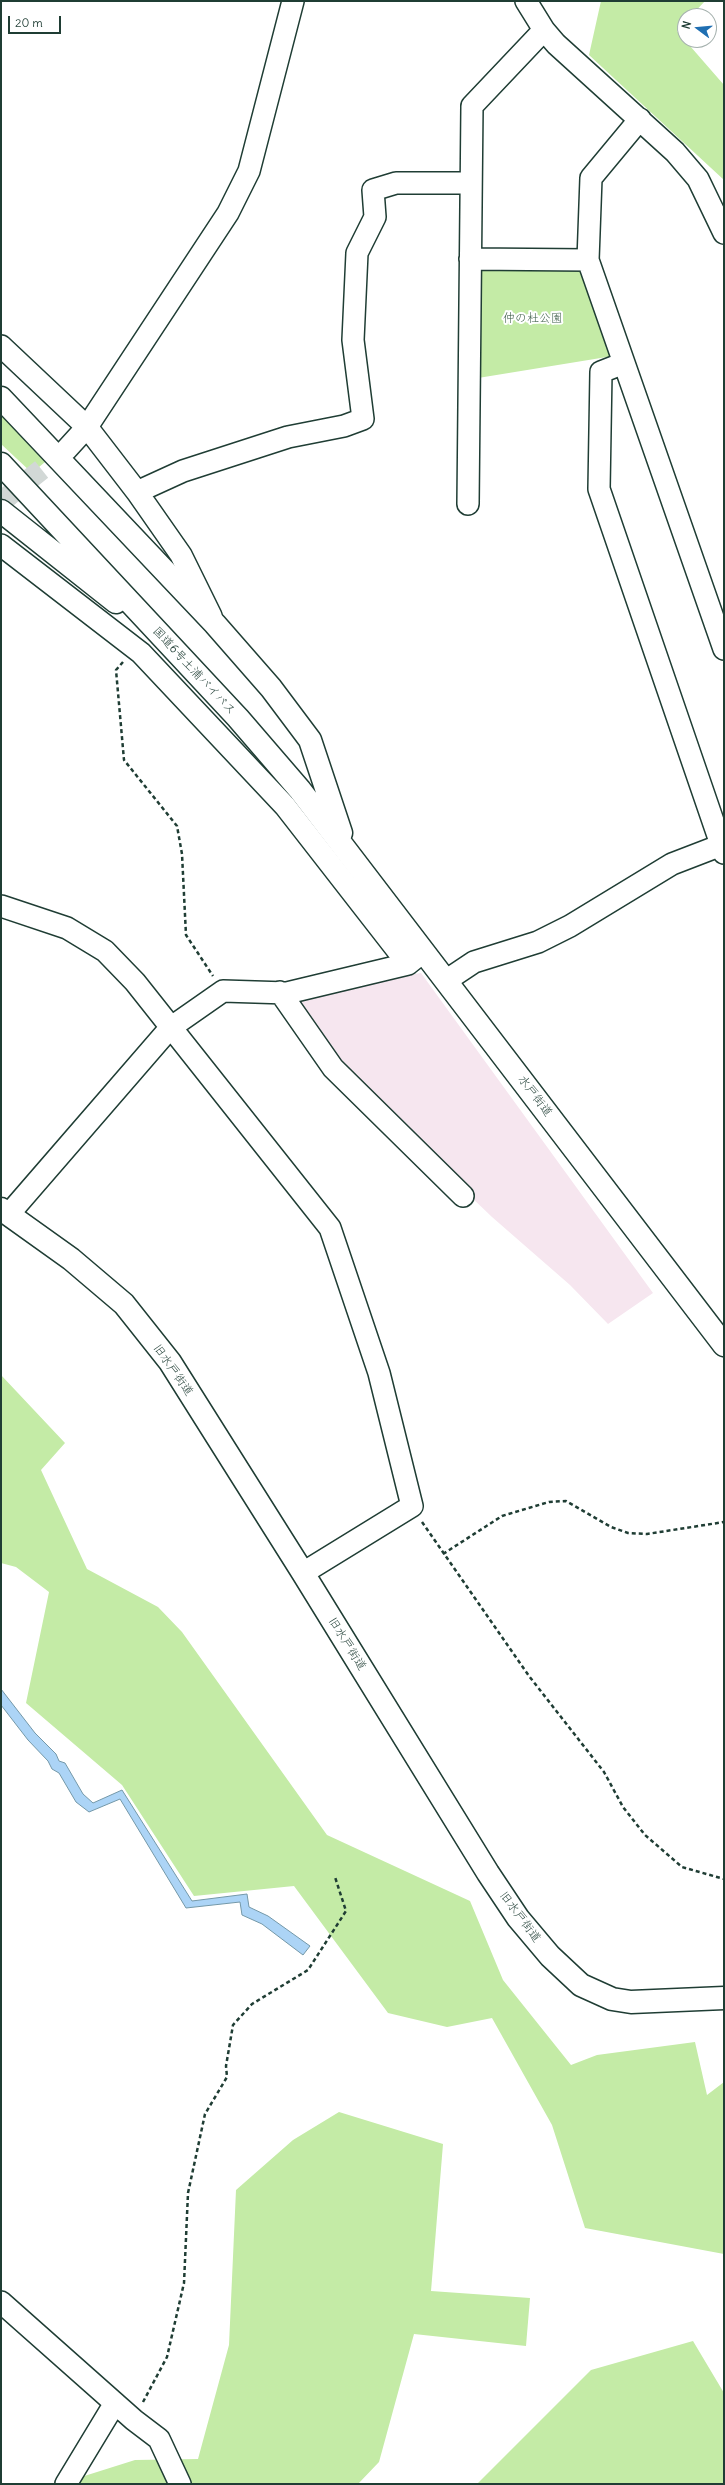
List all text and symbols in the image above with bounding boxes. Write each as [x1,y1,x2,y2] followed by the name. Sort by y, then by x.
[10,8,63,34] scale bar
[677,8,717,48] north arrow
[15,15,43,30] text: 20 m
[679,19,694,31] text: N
[503,312,563,326] park label: 仲の杜公園
[150,624,238,718] street label: 国道6号土浦バイパス
[515,1072,555,1120] street label: 水戸街道
[150,1341,196,1399] street label: 旧水戸街道
[325,1615,369,1673] street label: 旧水戸街道
[496,1889,544,1945] street label: 旧水戸街道

